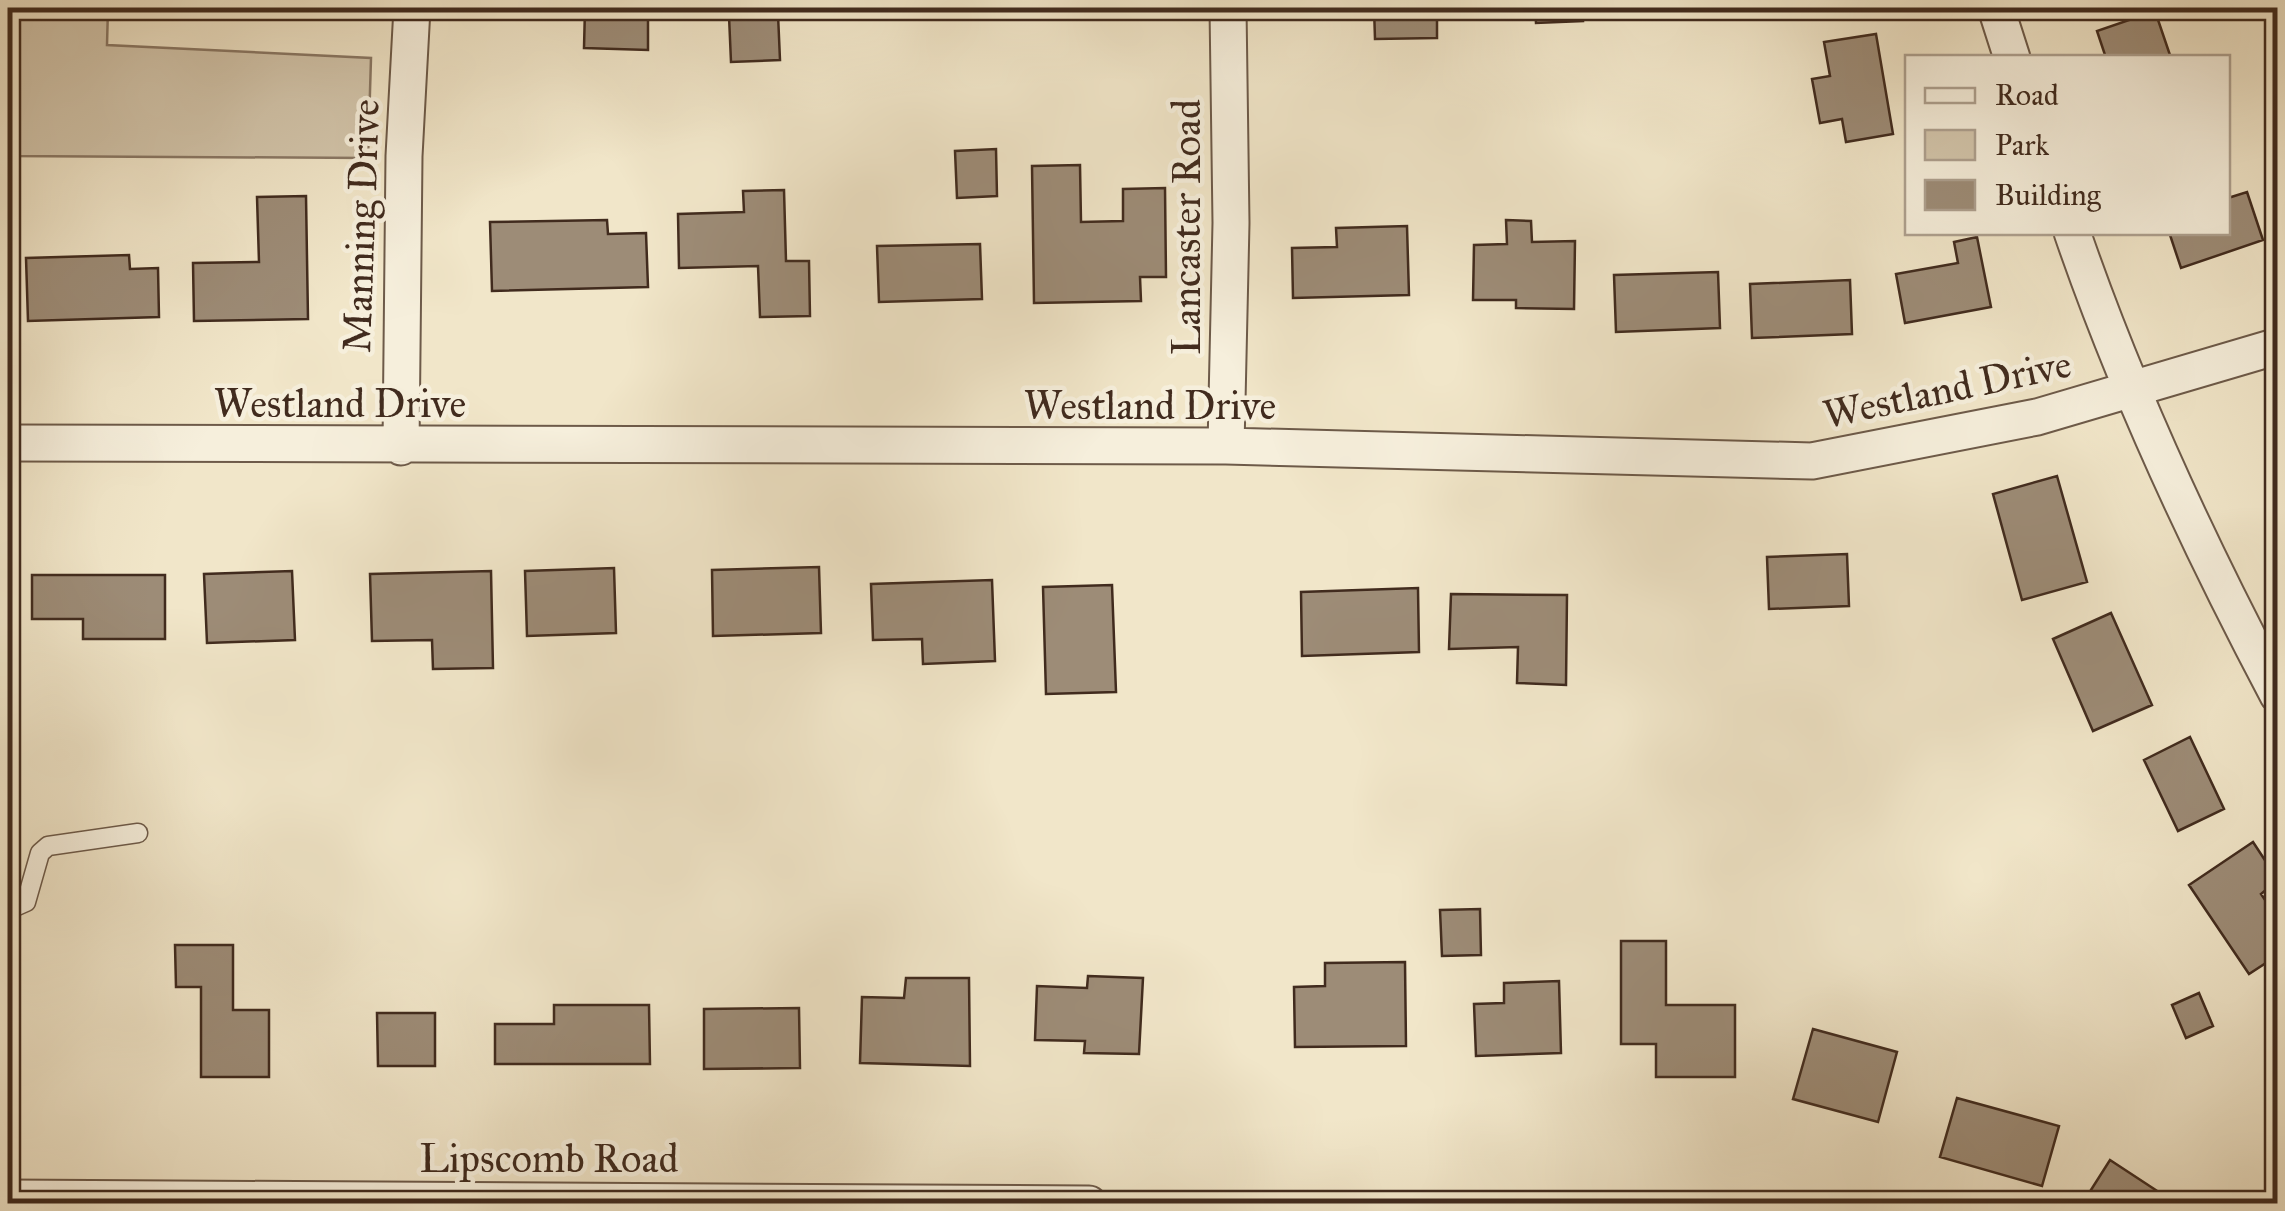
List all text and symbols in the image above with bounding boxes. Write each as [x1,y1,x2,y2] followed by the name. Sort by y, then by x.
[1905,55,2230,235] legend
[1995,77,2059,113] text: Road
[332,98,390,354] street label: Manning Drive
[1162,99,1211,355] street label: Lancaster Road
[1995,127,2049,163] text: Park
[1995,177,2102,213] text: Building
[1819,339,2075,439] street label: Westland Drive
[214,379,466,428] street label: Westland Drive
[1024,381,1276,430] street label: Westland Drive
[419,1134,679,1183] street label: Lipscomb Road

